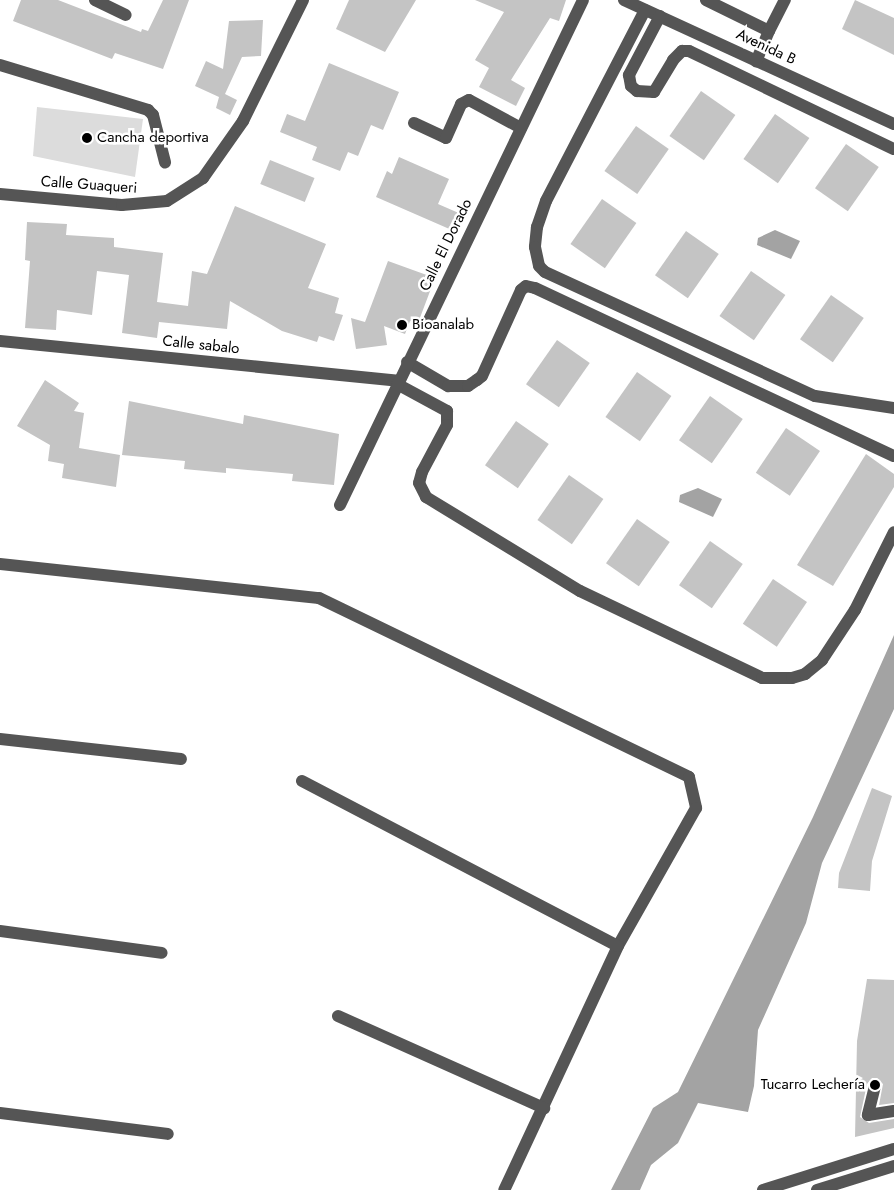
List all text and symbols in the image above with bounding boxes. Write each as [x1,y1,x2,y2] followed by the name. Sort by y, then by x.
[733,25,799,69] street label: Avenida B
[97,129,209,147] place label: Cancha deportiva
[81,132,93,144] marker: Cancha deportiva
[40,173,138,197] street label: Calle Guaqueri
[416,196,476,294] street label: Calle El Dorado
[412,316,474,334] place label: Bioanalab
[396,319,408,331] marker: Bioanalab
[162,332,240,358] street label: Calle sabalo
[761,1076,865,1094] place label: Tucarro Lechería
[869,1079,881,1091] marker: Tucarro Lechería

